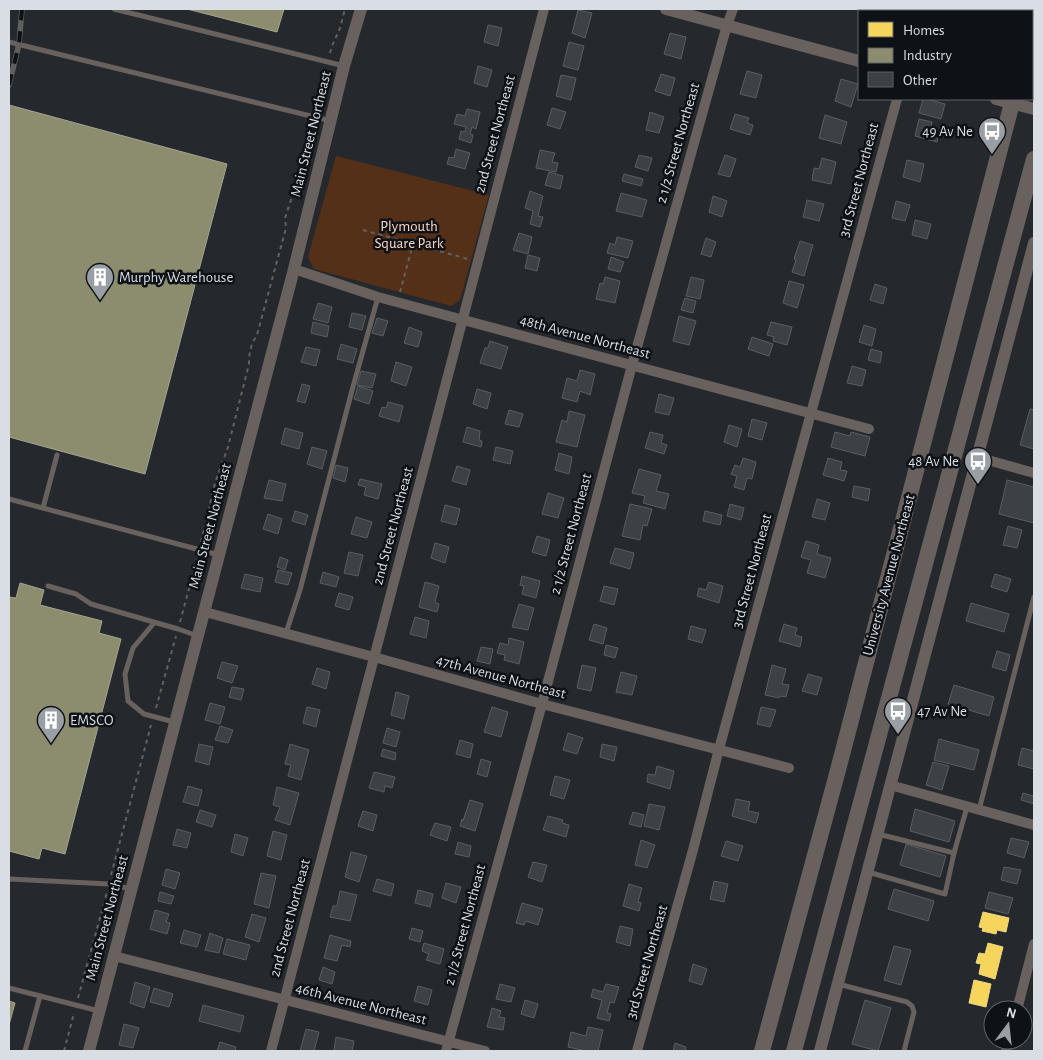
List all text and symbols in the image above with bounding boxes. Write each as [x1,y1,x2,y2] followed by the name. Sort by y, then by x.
[858,10,1033,100] legend
[903,23,945,38] text: Homes
[903,48,952,63] text: Industry
[288,69,334,198] street label: Main Street Northeast
[472,73,518,195] street label: 2nd Street Northeast
[903,73,937,88] text: Other
[654,81,702,205] street label: 2 1/2 Street Northeast
[977,116,1007,155] bus stop icon: 49 Av Ne
[837,121,882,239] street label: 3rd Street Northeast
[922,124,973,139] place label: 49 Av Ne
[375,219,444,251] park label: Plymouth Square Park
[85,262,115,301] building icon: Murphy Warehouse
[119,270,233,285] place label: Murphy Warehouse
[518,312,652,362] street label: 48th Avenue Northeast
[963,446,993,485] bus stop icon: 48 Av Ne
[908,454,959,469] place label: 48 Av Ne
[186,462,234,590] street label: Main Street Northeast
[370,465,416,587] street label: 2nd Street Northeast
[548,472,594,596] street label: 2 1/2 Street Northeast
[860,493,918,657] street label: University Avenue Northeast
[730,512,775,630] street label: 3rd Street Northeast
[435,652,568,702] street label: 47th Avenue Northeast
[883,696,913,735] bus stop icon: 47 Av Ne
[917,704,967,719] place label: 47 Av Ne
[36,705,66,744] building icon: EMSCO
[70,713,113,728] place label: EMSCO
[83,854,131,982] street label: Main Street Northeast
[267,857,313,979] street label: 2nd Street Northeast
[442,863,488,987] street label: 2 1/2 Street Northeast
[624,903,671,1021] street label: 3rd Street Northeast
[294,980,428,1028] street label: 46th Avenue Northeast
[983,1000,1033,1050] north arrow
[1005,1005,1018,1021] text: N

